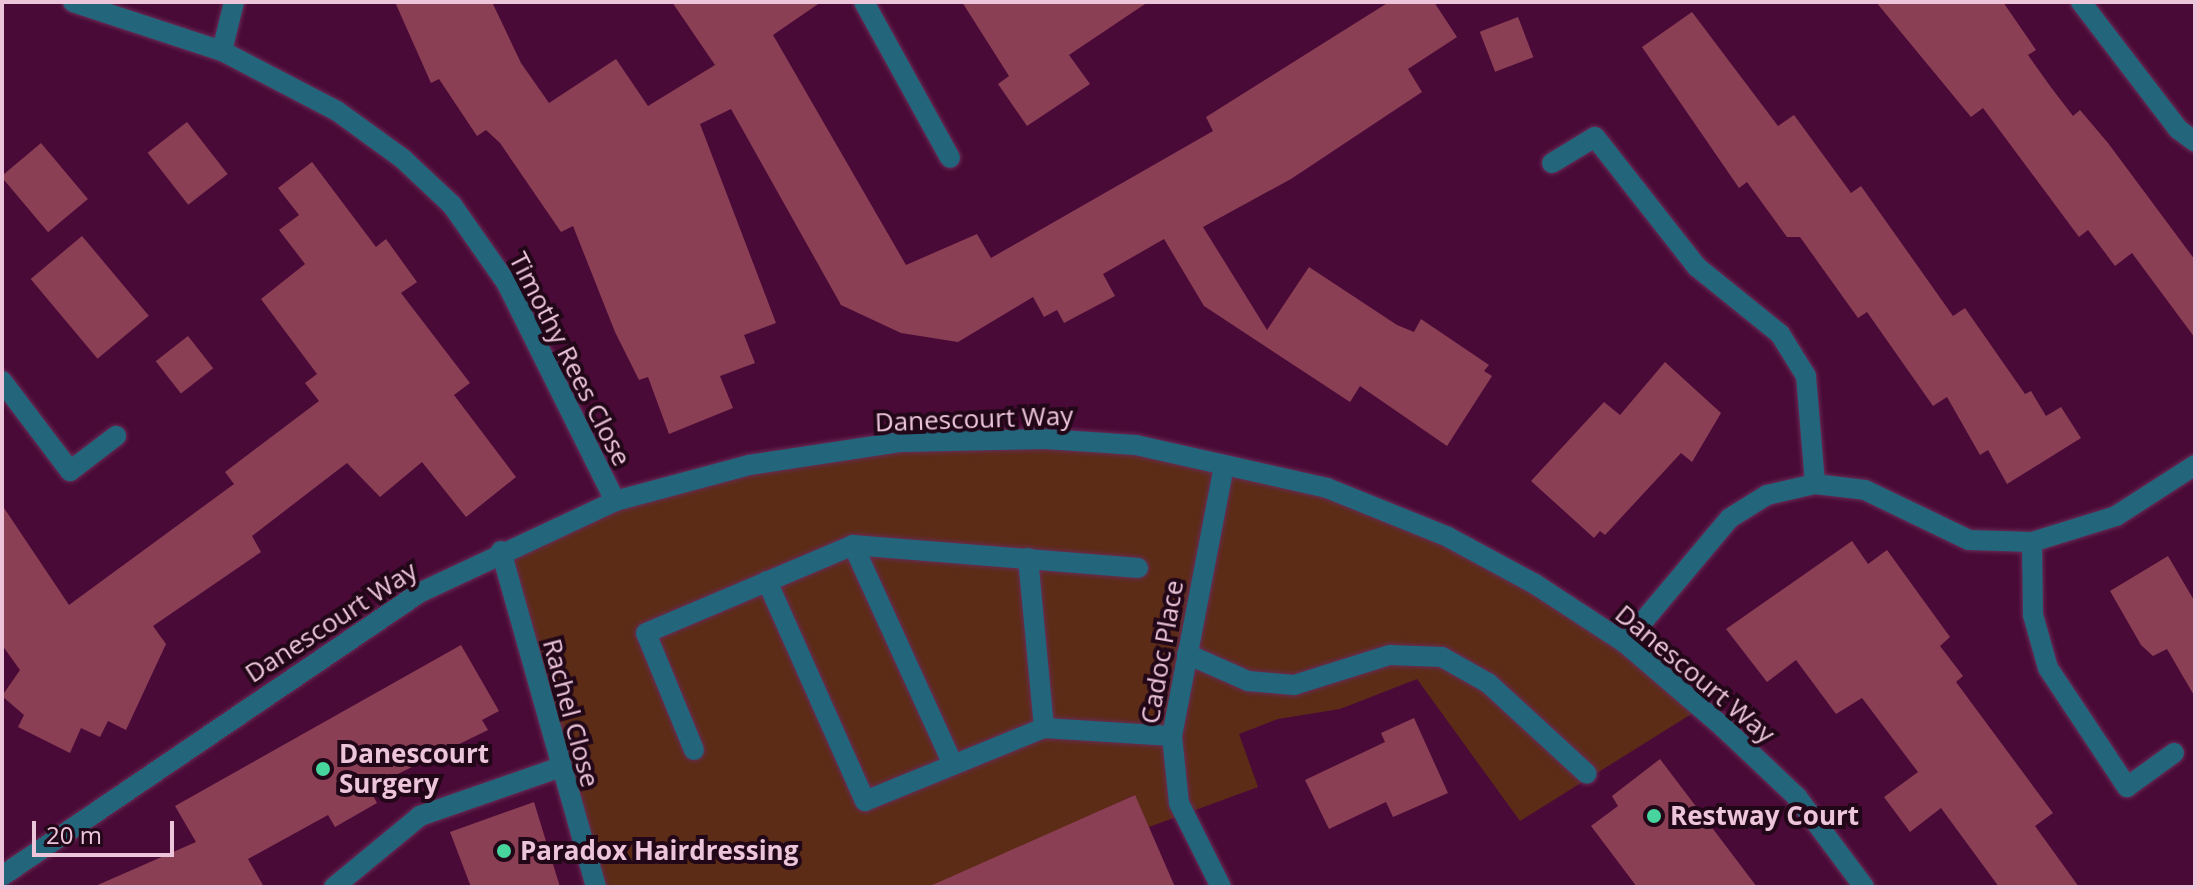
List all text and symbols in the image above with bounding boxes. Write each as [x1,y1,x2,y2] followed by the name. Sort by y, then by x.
[503,247,637,471] street label: Timothy Rees Close
[874,400,1074,438] street label: Danescourt Way
[239,555,423,689] street label: Danescourt Way
[1134,578,1190,726] street label: Cadoc Place
[1609,598,1781,750] street label: Danescourt Way
[536,635,606,791] street label: Rachel Close
[339,738,489,800] place label: Danescourt Surgery
[314,760,332,778] marker: Danescourt Surgery
[1670,800,1859,832] place label: Restway Court
[36,805,178,855] scale bar
[1645,807,1663,825] marker: Restway Court
[46,818,102,851] text: 20 m
[520,835,798,867] place label: Paradox Hairdressing
[495,842,513,860] marker: Paradox Hairdressing

